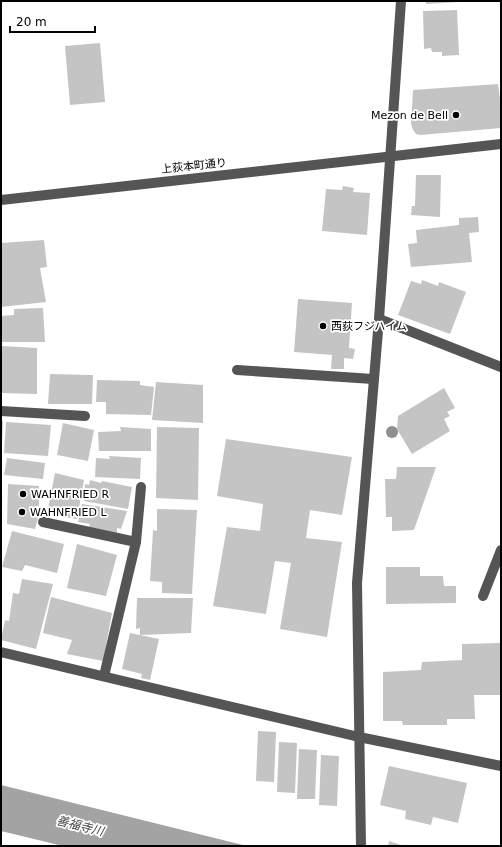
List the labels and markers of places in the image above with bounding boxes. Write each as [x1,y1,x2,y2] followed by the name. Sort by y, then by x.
[371,109,448,122] place label: Mezon de Bell
[451,110,461,120] marker: Mezon de Bell
[331,320,407,333] place label: 西荻フジハイム
[318,321,328,331] marker: 西荻フジハイム
[31,488,109,501] place label: WAHNFRIED R
[18,489,28,499] marker: WAHNFRIED R
[30,506,107,519] place label: WAHNFRIED L
[17,507,27,517] marker: WAHNFRIED L

